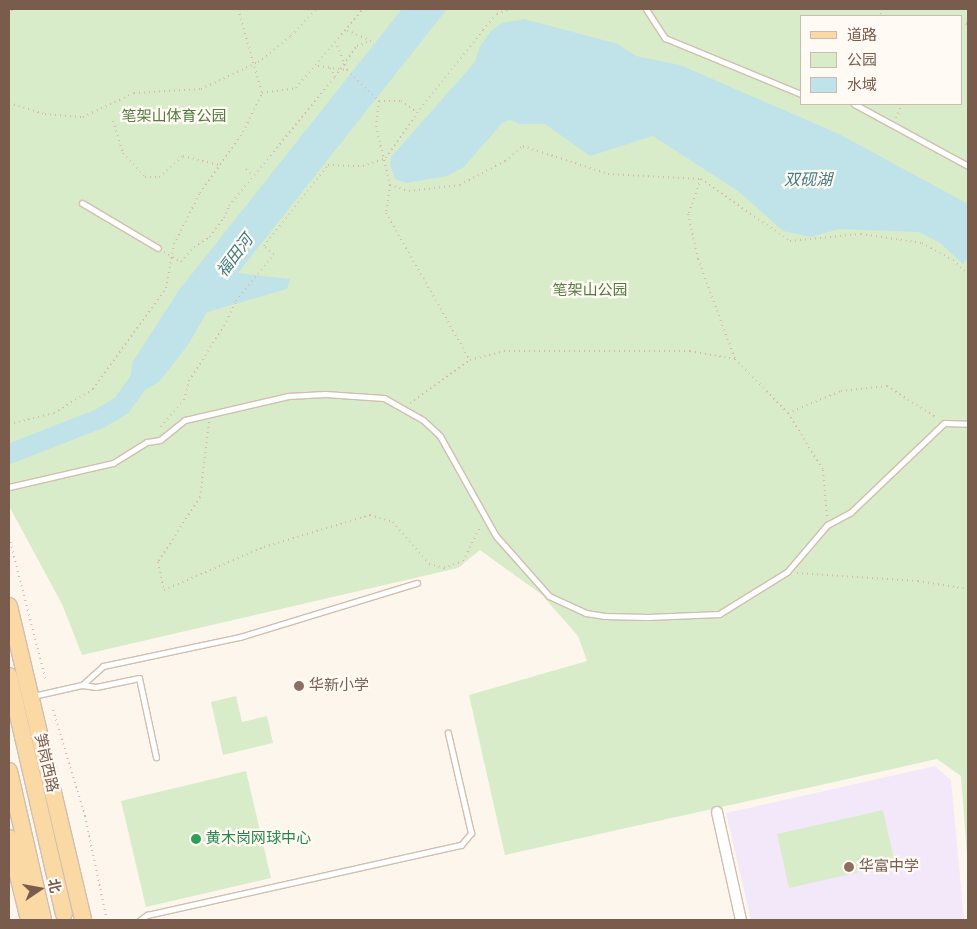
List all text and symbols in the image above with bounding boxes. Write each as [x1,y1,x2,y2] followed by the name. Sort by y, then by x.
[800,15,962,105] legend
[847,24,877,46] text: 道路
[847,49,877,71] text: 公园
[847,74,877,96] text: 水域
[122,108,226,126] park label: 笔架山体育公园
[784,170,832,190] water label: 双砚湖
[213,231,257,281] water label: 福田河
[553,282,627,300] park label: 笔架山公园
[309,677,369,695] place label: 华新小学
[293,680,305,692] marker: 华新小学
[30,732,62,794] street label: 笋岗西路
[206,830,311,848] place label: 黄木岗网球中心
[190,833,202,845] marker: 黄木岗网球中心
[859,858,919,876] place label: 华富中学
[843,861,855,873] marker: 华富中学
[15,864,65,914] north arrow
[43,877,66,895] text: 北

